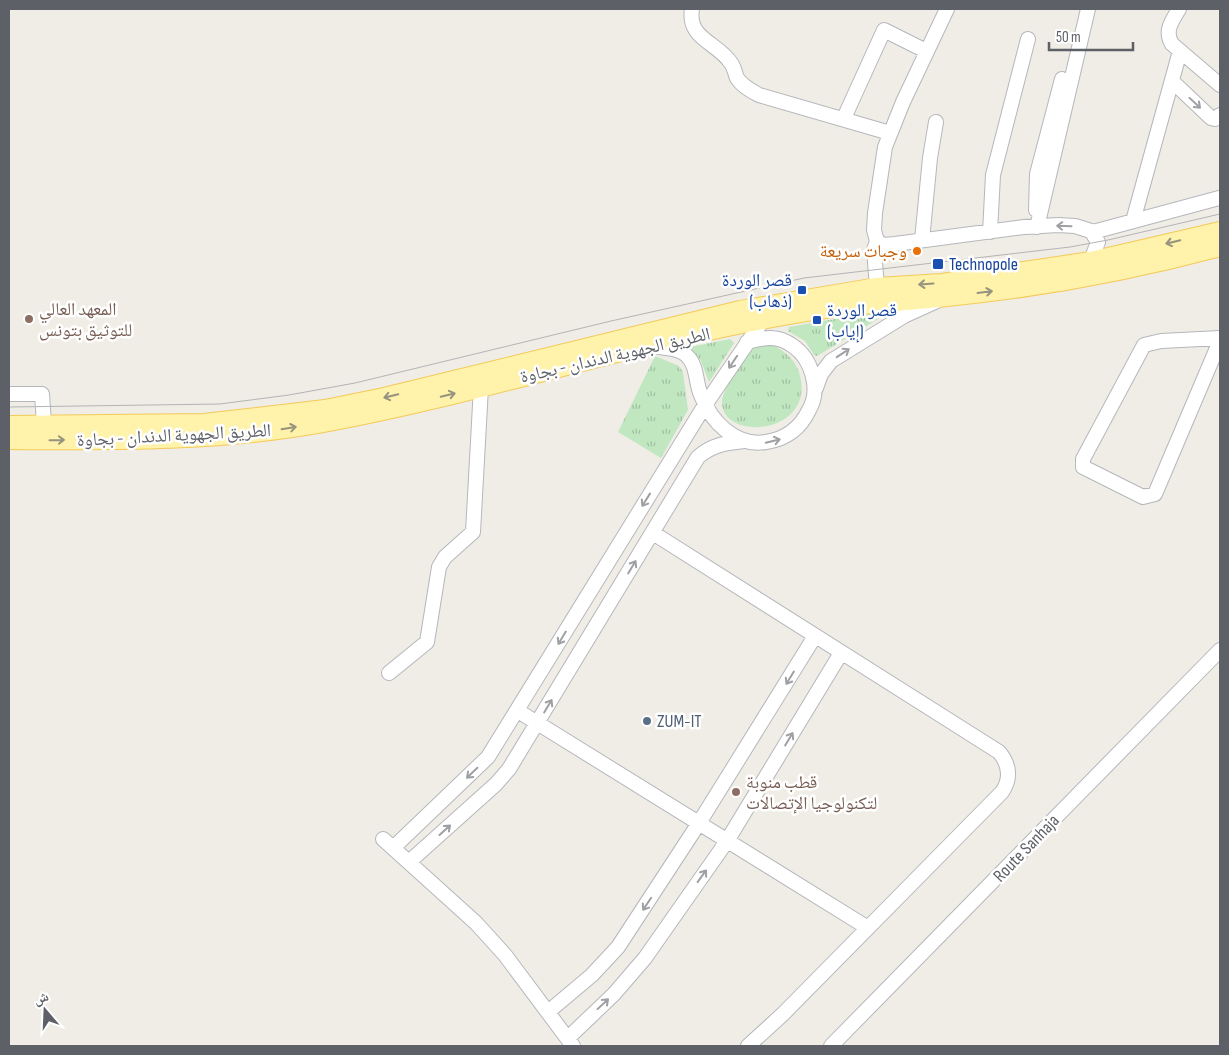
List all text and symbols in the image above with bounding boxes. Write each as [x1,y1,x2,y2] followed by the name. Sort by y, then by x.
[1049,20,1133,52] scale bar
[1056,28,1081,47] text: 50 m
[1189,97,1202,109] one-way arrow
[1056,221,1072,231] one-way arrow
[1165,238,1181,247] one-way arrow
[820,241,907,262] place label: وجبات سريعة
[911,245,923,257] marker: وجبات سريعة
[949,254,1018,275] place label: Technopole
[931,257,945,271] marker: Technopole
[722,270,792,312] place label: قصر الوردة (ذهاب)
[919,279,935,288] one-way arrow
[796,284,808,296] marker: قصر الوردة (ذهاب)
[977,287,993,297] one-way arrow
[39,299,132,341] place label: المعهد العالي للتوثيق بتونس
[827,300,897,343] place label: قصر الوردة (إياب)
[23,313,35,325] marker: المعهد العالي للتوثيق بتونس
[811,314,823,326] marker: قصر الوردة (إياب)
[518,323,712,388] street label: الطريق الجهوية الدندان - بجاوة
[835,348,849,358] one-way arrow
[728,355,738,369] one-way arrow
[440,390,456,399] one-way arrow
[384,392,400,401] one-way arrow
[76,420,272,451] street label: الطريق الجهوية الدندان - بجاوة
[281,423,297,433] one-way arrow
[49,435,65,445] one-way arrow
[764,435,780,445] one-way arrow
[641,492,651,506] one-way arrow
[627,560,637,574] one-way arrow
[556,631,566,645] one-way arrow
[784,670,794,684] one-way arrow
[543,699,553,713] one-way arrow
[657,711,702,732] place label: ZUM-IT
[641,715,653,727] marker: ZUM-IT
[785,732,795,746] one-way arrow
[466,767,478,779] one-way arrow
[746,772,877,814] place label: قطب منوبة لتكنولوجيا الإتصالات
[730,786,742,798] marker: قطب منوبة لتكنولوجيا الإتصالات
[989,810,1064,886] street label: Route Sanhaja
[438,825,451,836] one-way arrow
[697,869,707,883] one-way arrow
[642,897,652,911] one-way arrow
[20,985,70,1035] north arrow
[31,988,51,1009] text: ش
[597,998,610,1010] one-way arrow

